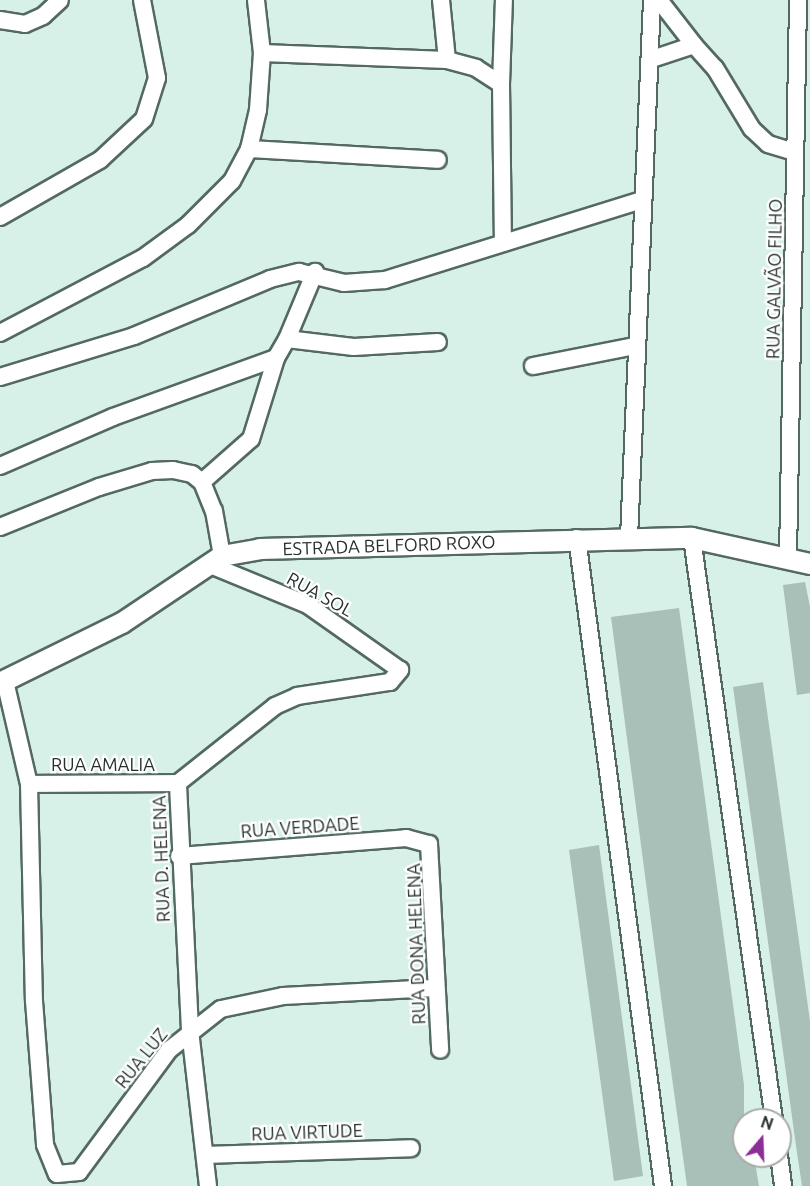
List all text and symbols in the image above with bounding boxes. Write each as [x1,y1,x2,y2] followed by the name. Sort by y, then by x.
[762,199,786,359] street label: RUA GALVÃO FILHO
[282,530,496,560] street label: ESTRADA BELFORD ROXO
[283,567,357,621] street label: RUA SOL
[51,753,155,775] street label: RUA AMALIA
[148,795,174,923] street label: RUA D. HELENA
[240,812,360,842] street label: RUA VERDADE
[402,863,430,1025] street label: RUA DONA HELENA
[110,1024,172,1092] street label: RUA LUZ
[732,1108,792,1168] north arrow
[759,1112,776,1133] text: N
[251,1119,363,1145] street label: RUA VIRTUDE

